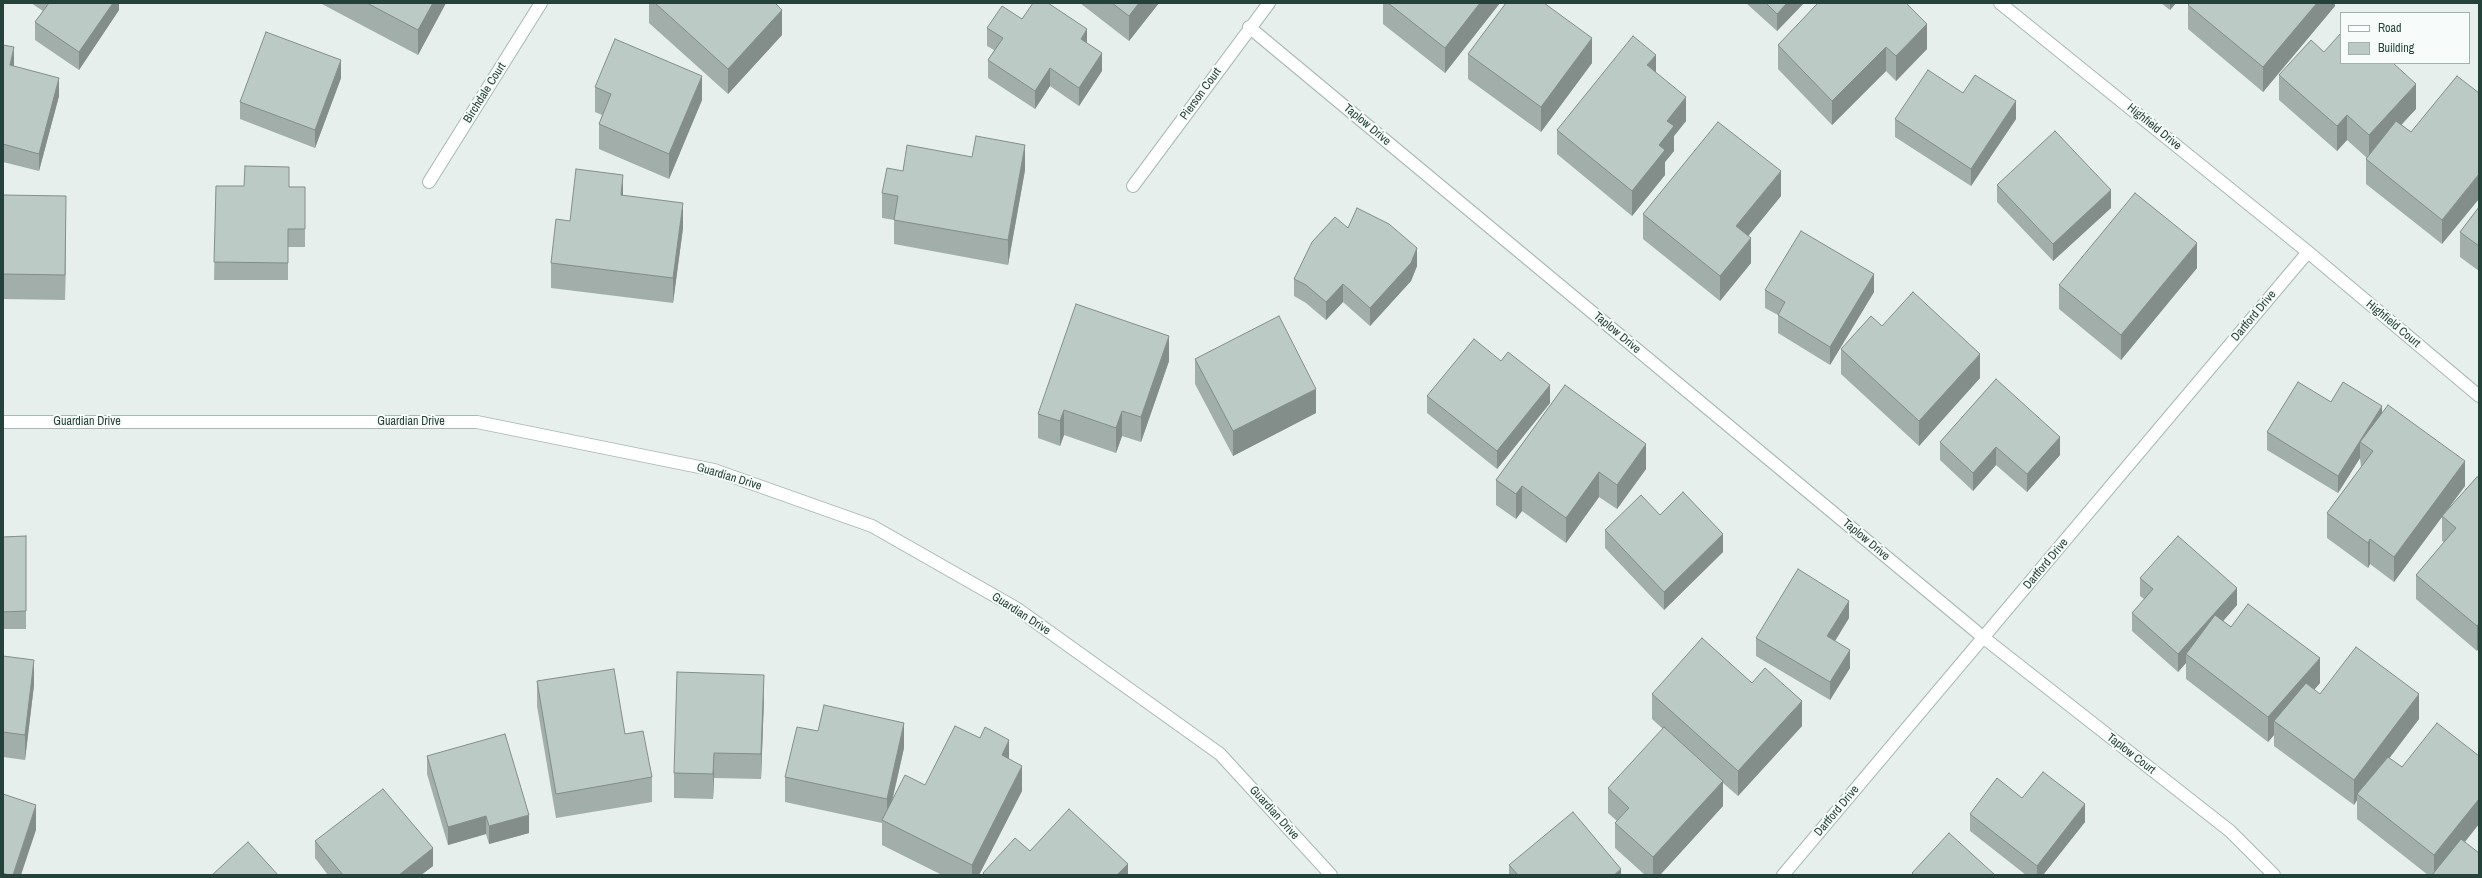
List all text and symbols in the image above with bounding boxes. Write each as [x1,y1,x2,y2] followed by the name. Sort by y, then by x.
[2340,12,2470,64] legend
[2378,20,2402,36] text: Road
[2378,40,2414,56] text: Building
[461,60,509,126] street label: Birchdale Court
[1177,65,1225,123] street label: Pierson Court
[1341,101,1393,149] street label: Taplow Drive
[2124,101,2184,153] street label: Highfield Drive
[2229,288,2279,344] street label: Dartford Drive
[2363,297,2423,351] street label: Highfield Court
[1591,309,1643,357] street label: Taplow Drive
[53,415,121,429] street label: Guardian Drive
[377,415,445,429] street label: Guardian Drive
[695,460,763,494] street label: Guardian Drive
[1840,516,1892,564] street label: Taplow Drive
[2021,536,2071,592] street label: Dartford Drive
[989,590,1053,638] street label: Guardian Drive
[2104,731,2158,777] street label: Taplow Court
[1246,783,1302,843] street label: Guardian Drive
[1812,783,1862,839] street label: Dartford Drive

